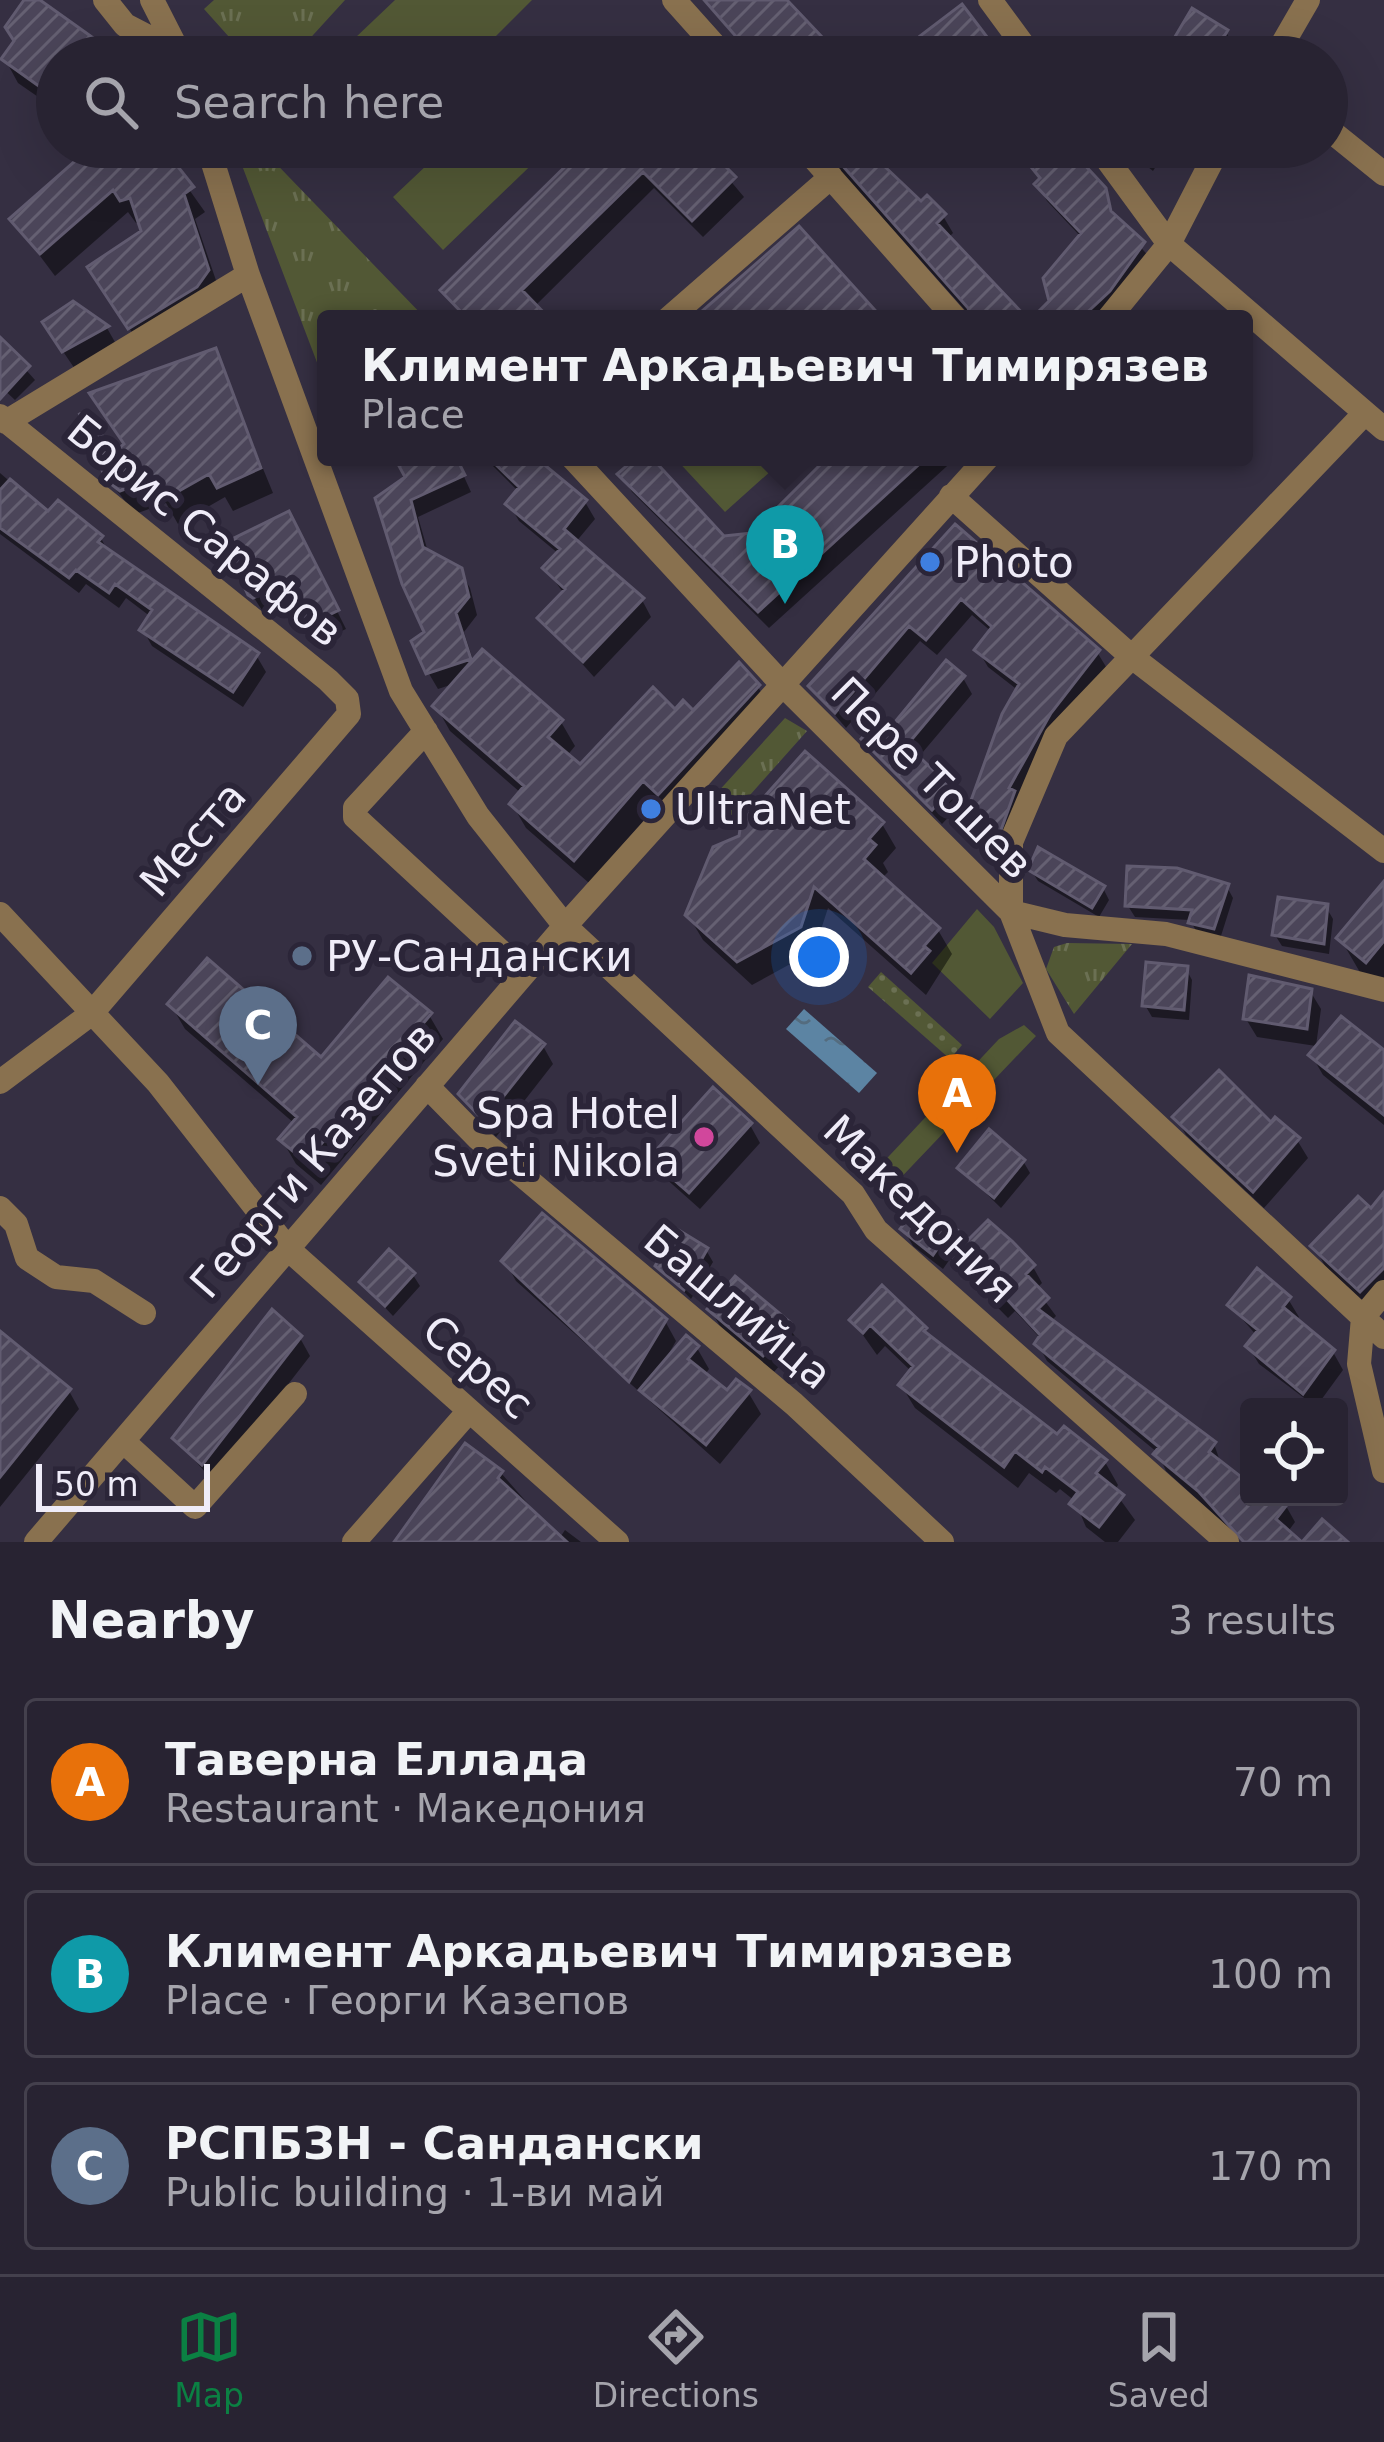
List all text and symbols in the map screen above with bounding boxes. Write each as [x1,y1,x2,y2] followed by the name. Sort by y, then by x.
[36,36,1348,168] search box
[78,69,144,135] icon: search
[174,76,444,129] text: Search here
[317,310,1253,466] popup
[361,339,1209,392] text: Климент Аркадьевич Тимирязев
[361,392,465,437] text: Place
[58,405,352,657] street label: Борис Сарафов
[746,505,824,604] pin: B
[954,538,1074,587] place label: Photo
[917,549,943,575] marker: Photo
[821,667,1043,889] street label: Пере Тошев
[130,772,256,906] street label: Места
[675,785,851,834] place label: UltraNet
[638,796,664,822] marker: UltraNet
[789,927,849,987] your location
[326,932,633,981] place label: РУ-Сандански
[289,943,315,969] marker: РУ-Сандански
[219,986,297,1085] pin: C
[180,1013,446,1307] street label: Георги Казепов
[918,1054,996,1153] pin: A
[432,1089,680,1186] place label: Spa Hotel Sveti Nikola
[814,1105,1026,1313] street label: Македония
[691,1124,717,1150] marker: Spa Hotel Sveti Nikola
[635,1215,841,1399] street label: Башлийца
[413,1305,543,1429] street label: Серес
[1240,1398,1348,1506] map controls
[1240,1398,1348,1506] button: locate
[36,1458,210,1511] scale bar
[54,1465,139,1504] text: 50 m
[48,1591,255,1650] text: Nearby
[1168,1598,1336,1643] text: 3 results
[165,1733,588,1786] text: Таверна Еллада
[75,1760,105,1805] text: A
[1233,1760,1333,1805] text: 70 m
[165,1786,646,1831] text: Restaurant · Македония
[165,1925,1013,1978] text: Климент Аркадьевич Тимирязев
[75,1952,105,1997] text: B
[1208,1952,1333,1997] text: 100 m
[165,1978,629,2023] text: Place · Георги Казепов
[165,2117,704,2170] text: РСПБЗН - Сандански
[76,2144,104,2189] text: C
[1208,2144,1333,2189] text: 170 m
[165,2170,665,2215] text: Public building · 1-ви май
[174,2304,244,2415] tab: Map
[593,2304,759,2415] tab: Directions
[1108,2304,1210,2415] tab: Saved

